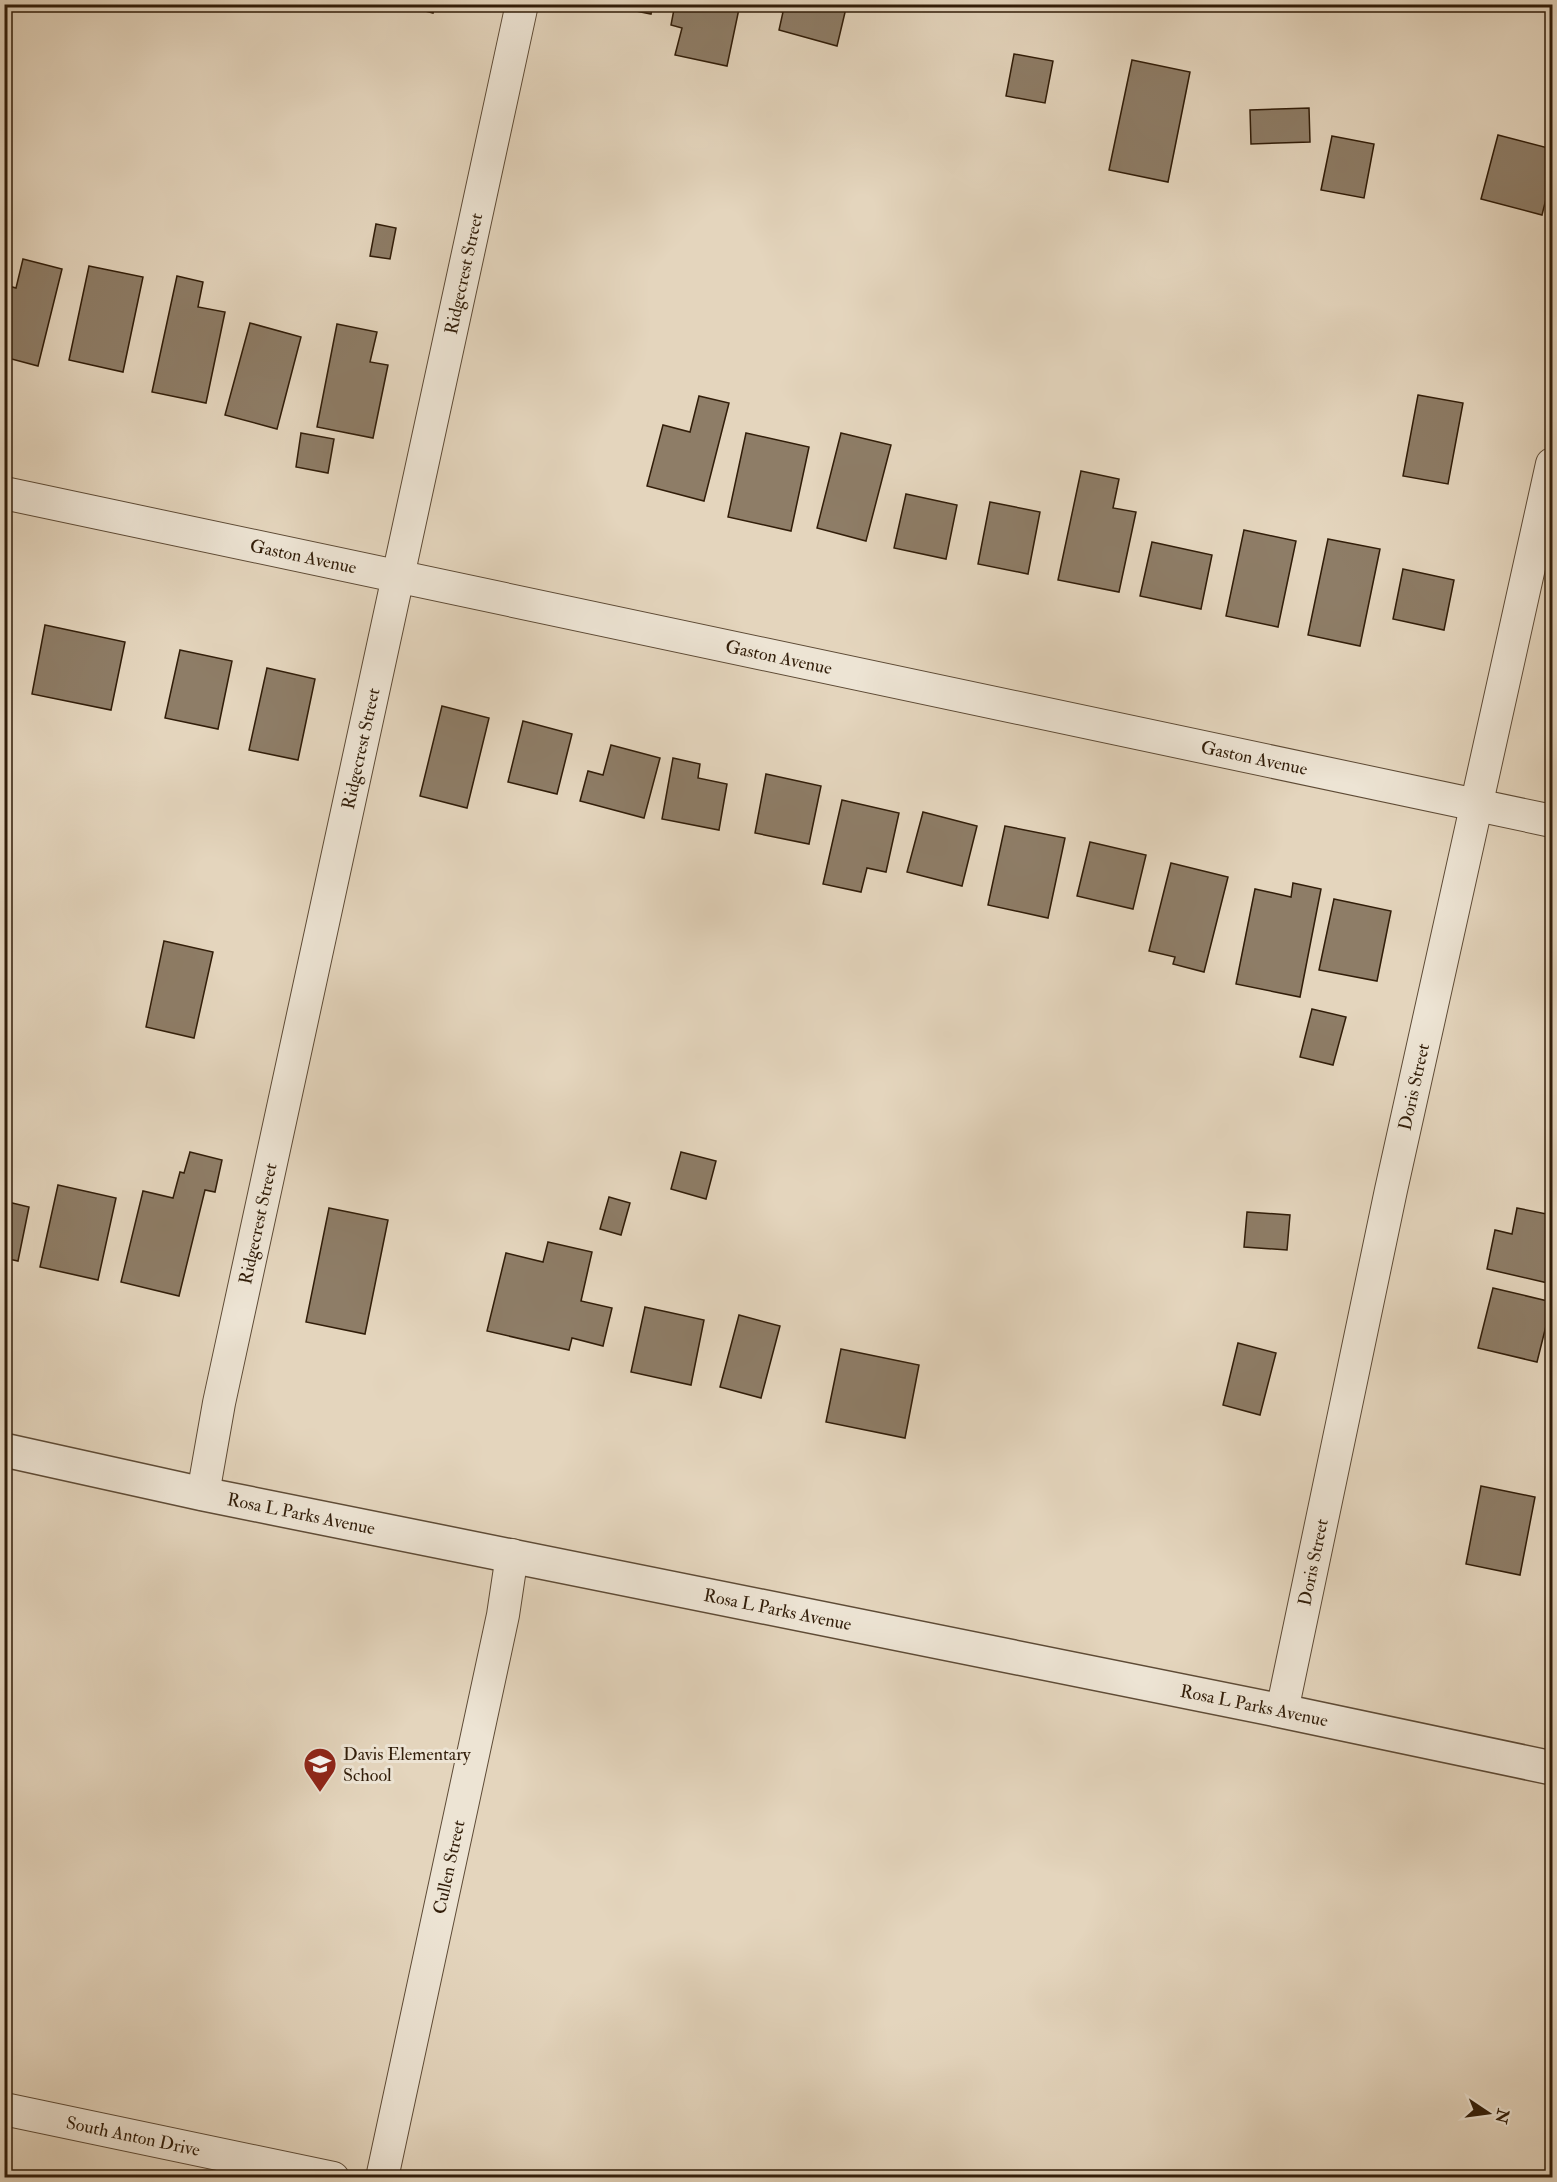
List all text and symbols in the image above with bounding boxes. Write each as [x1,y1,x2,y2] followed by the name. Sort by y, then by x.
[439,211,488,336] street label: Ridgecrest Street
[248,534,359,579] street label: Gaston Avenue
[723,635,835,680] street label: Gaston Avenue
[336,686,385,811] street label: Ridgecrest Street
[1199,735,1310,780] street label: Gaston Avenue
[1393,1041,1435,1132] street label: Doris Street
[234,1161,282,1286] street label: Ridgecrest Street
[225,1488,378,1540] street label: Rosa L Parks Avenue
[1293,1517,1333,1608] street label: Doris Street
[702,1583,854,1636] street label: Rosa L Parks Avenue
[1178,1679,1331,1732] street label: Rosa L Parks Avenue
[343,1743,472,1787] place label: Davis Elementary School
[302,1746,338,1793] school or university icon: Davis Elementary School
[428,1818,470,1916] street label: Cullen Street
[1458,2083,1518,2143] north arrow
[1490,2106,1513,2126] text: N
[64,2111,203,2161] street label: South Anton Drive

